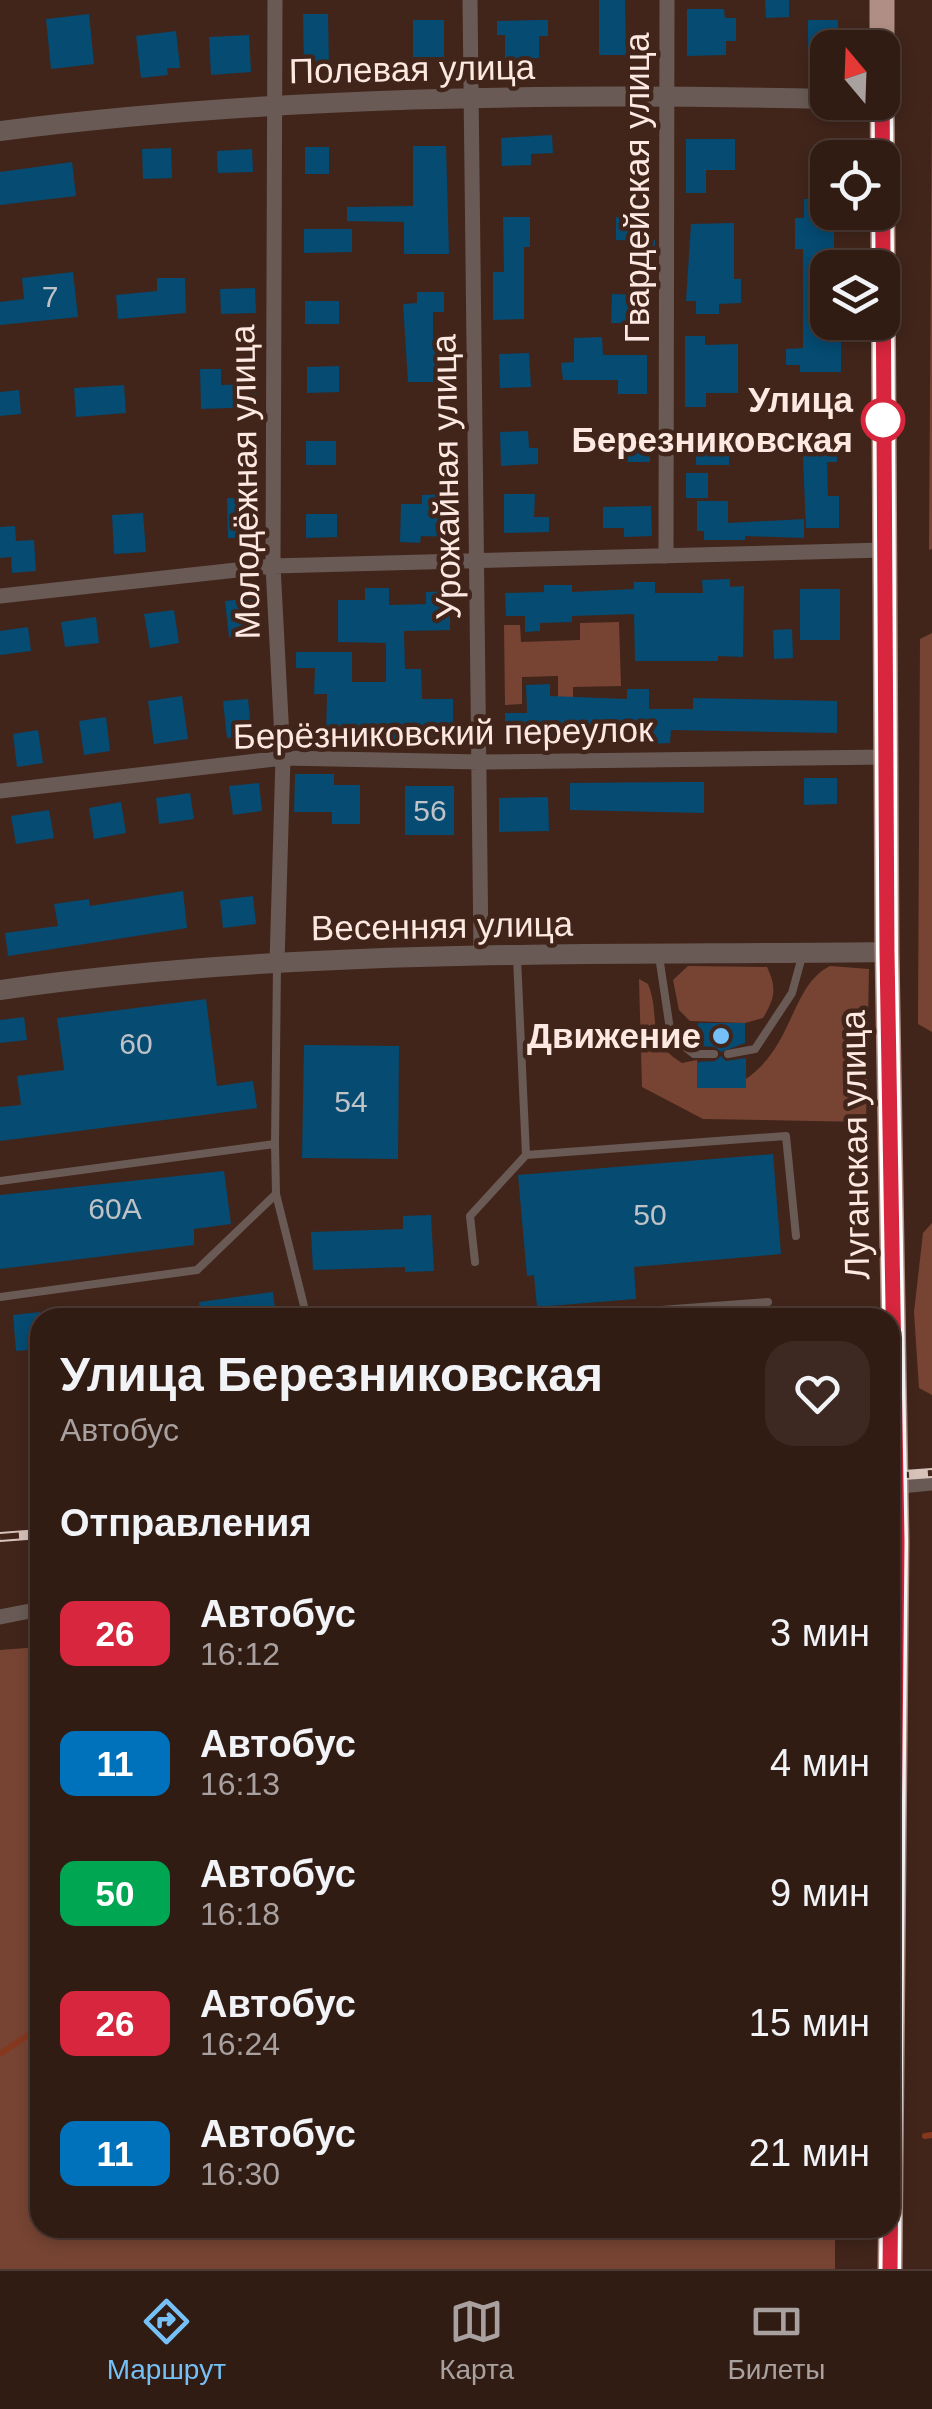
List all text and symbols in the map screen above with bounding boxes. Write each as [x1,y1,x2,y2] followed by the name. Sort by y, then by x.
[810,30,900,120] north arrow
[810,30,900,340] map controls
[617,32,656,343] street label: Гвардейская улица
[289,47,536,90] street label: Полевая улица
[810,140,900,230] button: locate
[810,250,900,340] button: layers
[42,280,58,313] house number: 7
[222,324,267,640] street label: Молодёжная улица
[424,334,467,620] street label: Урожайная улица
[572,380,854,459] place label: Улица Березниковская
[862,399,904,441] marker: Улица Березниковская
[232,709,654,756] street label: Берёзниковский переулок
[413,794,447,827] house number: 56
[311,904,574,947] street label: Весенняя улица
[833,1009,876,1280] street label: Луганская улица
[527,1016,701,1055] place label: Движение
[710,1025,732,1047] marker: Движение
[119,1027,153,1060] house number: 60
[334,1085,368,1118] house number: 54
[88,1192,142,1225] house number: 60А
[633,1198,667,1231] house number: 50
[765,1341,870,1446] button: heart
[60,1348,603,1401] text: Улица Березниковская
[60,1412,179,1448] text: Автобус
[60,1502,312,1544] text: Отправления
[200,1593,356,1635] text: Автобус
[770,1612,870,1654] text: 3 мин
[96,1614,134,1653] text: 26
[200,1636,280,1672] text: 16:12
[200,1723,356,1765] text: Автобус
[770,1742,870,1784] text: 4 мин
[97,1744,134,1783] text: 11
[200,1766,280,1802] text: 16:13
[200,1853,356,1895] text: Автобус
[770,1872,870,1914] text: 9 мин
[96,1874,134,1913] text: 50
[200,1896,280,1932] text: 16:18
[200,1983,356,2025] text: Автобус
[749,2002,870,2044] text: 15 мин
[96,2004,134,2043] text: 26
[200,2026,280,2062] text: 16:24
[200,2113,356,2155] text: Автобус
[749,2132,870,2174] text: 21 мин
[97,2134,134,2173] text: 11
[200,2156,280,2192] text: 16:30
[107,2294,226,2386] tab: Маршрут
[439,2294,514,2386] tab: Карта
[727,2294,825,2386] tab: Билеты

